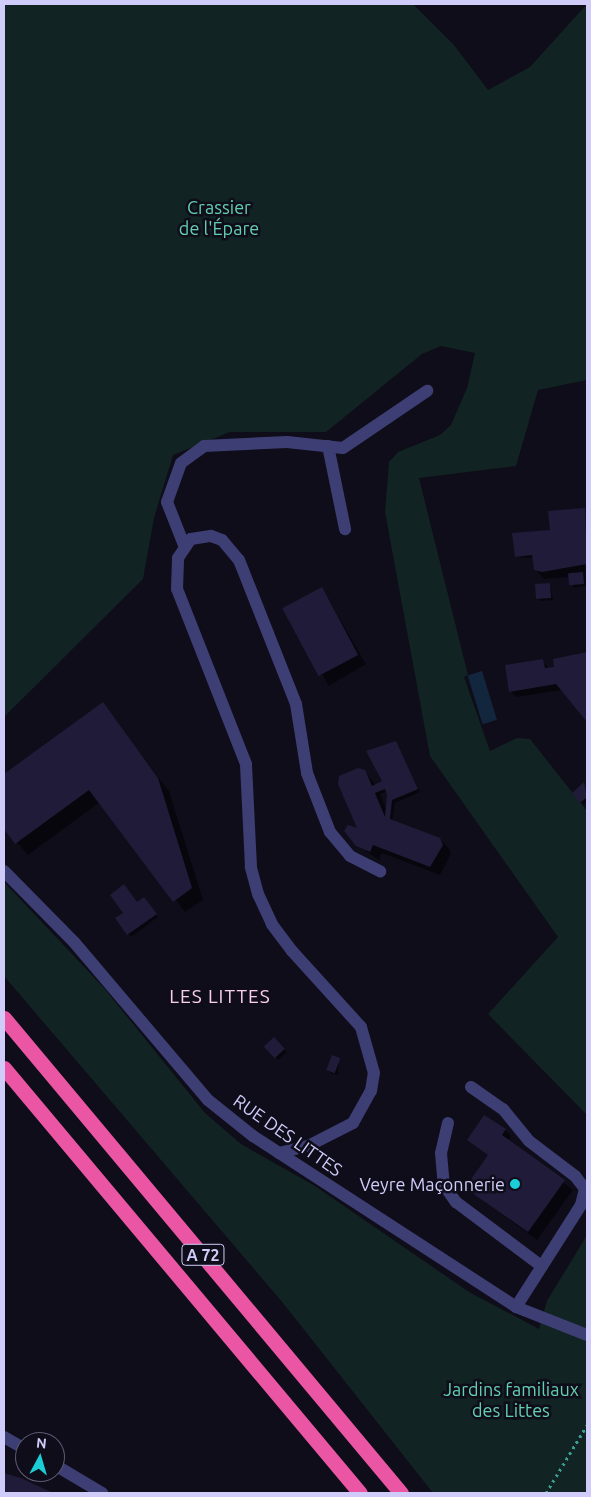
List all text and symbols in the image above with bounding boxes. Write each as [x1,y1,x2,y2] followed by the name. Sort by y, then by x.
[179,197,259,240] park label: Crassier de l'Épare
[168,986,272,1008] district label: LES LITTES
[229,1089,347,1181] street label: RUE DES LITTES
[359,1173,505,1195] place label: Veyre Maçonnerie
[509,1178,521,1190] marker: Veyre Maçonnerie
[180,1242,226,1268] road number: A 72
[443,1379,579,1422] park label: Jardins familiaux des Littes
[15,1432,65,1482] north arrow
[35,1435,47,1452] text: N

